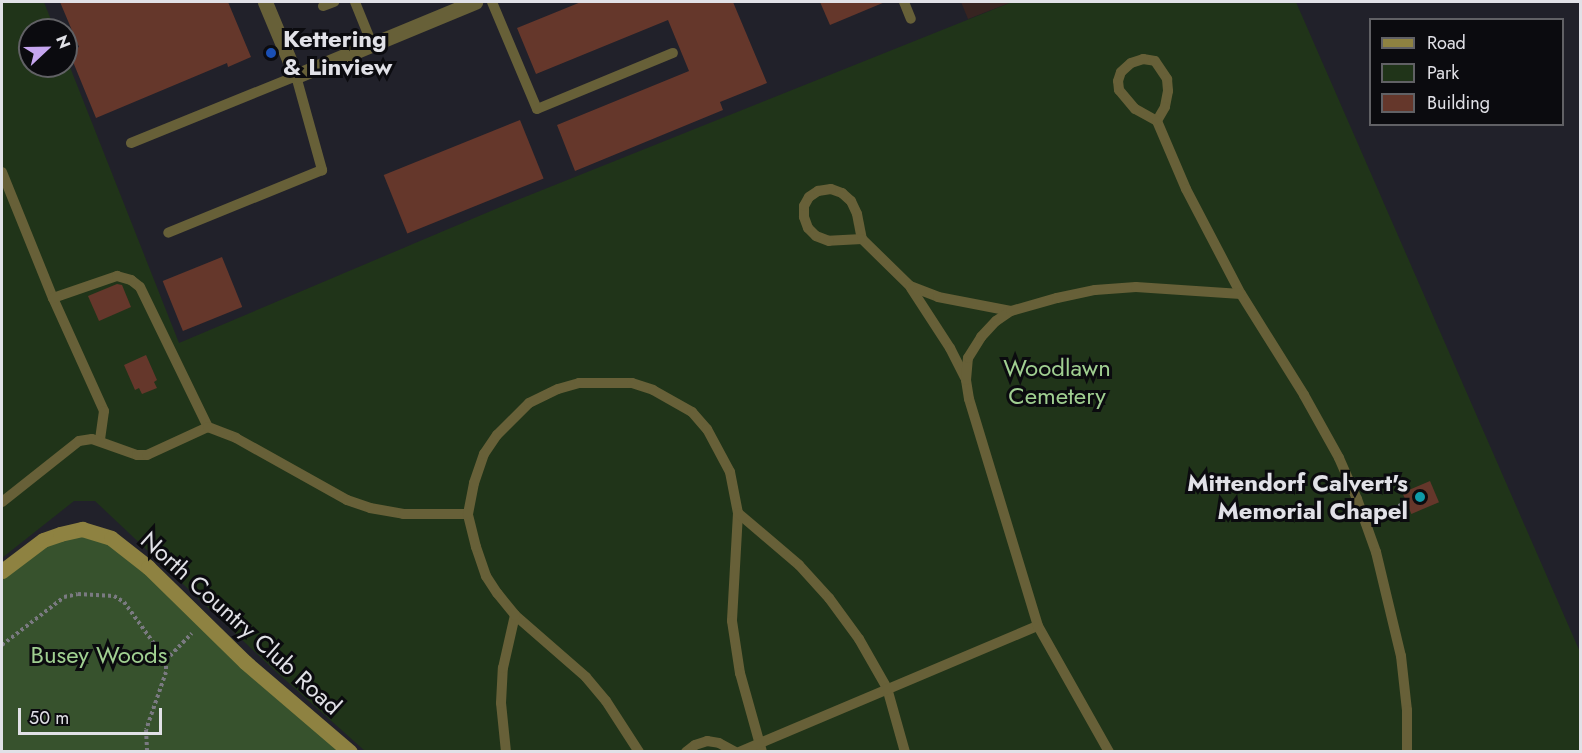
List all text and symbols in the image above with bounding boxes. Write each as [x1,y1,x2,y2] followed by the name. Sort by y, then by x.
[18,18,78,78] north arrow
[1369,18,1564,126] legend
[283,25,392,81] place label: Kettering & Linview
[1427,30,1466,56] text: Road
[50,32,76,52] text: N
[264,46,278,60] marker: Kettering & Linview
[1427,60,1459,86] text: Park
[1427,90,1490,116] text: Building
[1003,354,1111,410] park label: Woodlawn Cemetery
[1187,469,1408,525] place label: Mittendorf Calvert's Memorial Chapel
[1413,490,1427,504] marker: Mittendorf Calvert's Memorial Chapel
[135,525,347,721] street label: North Country Club Road
[31,641,167,669] park label: Busey Woods
[21,696,165,734] scale bar
[29,705,69,731] text: 50 m

